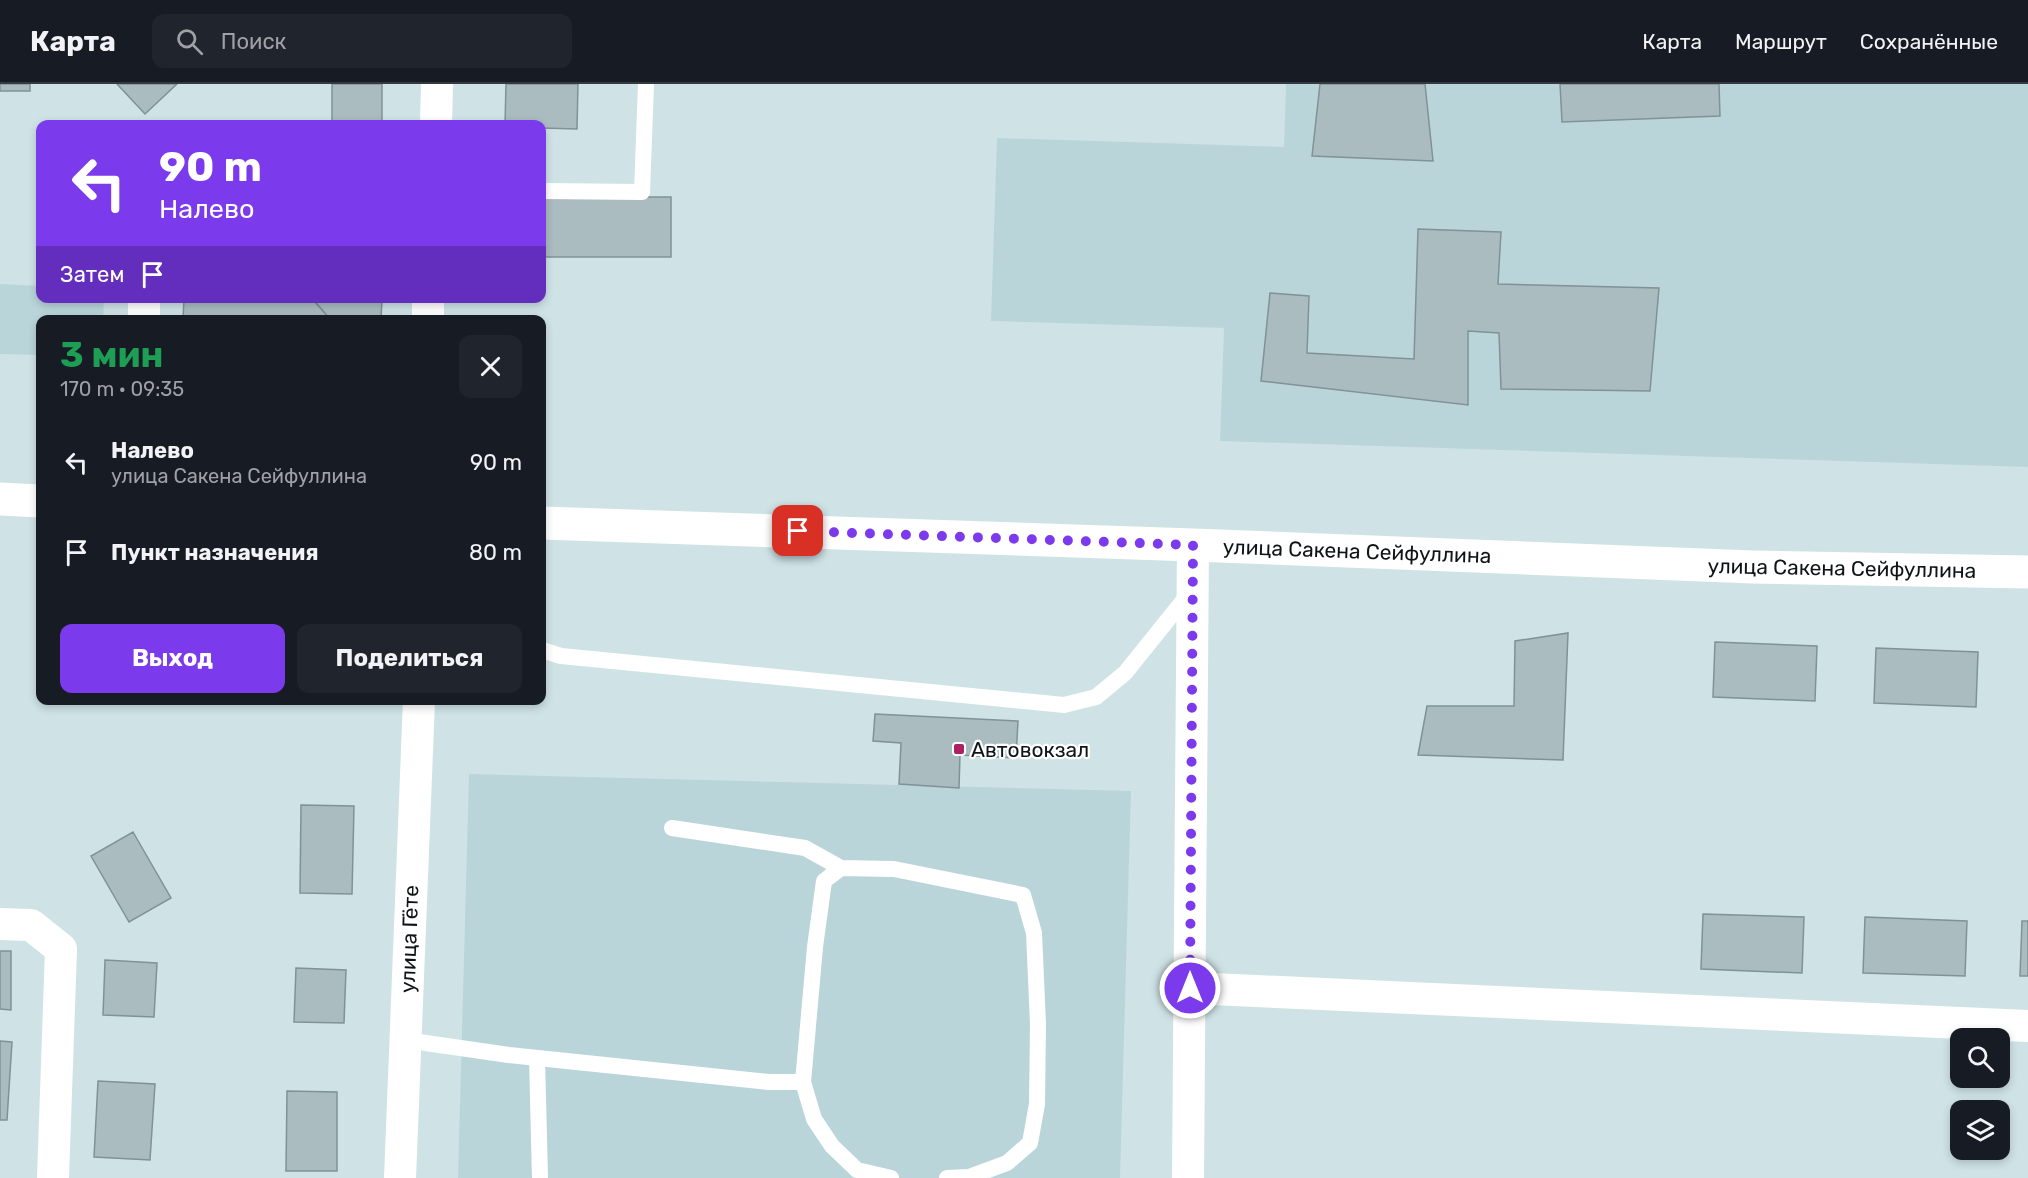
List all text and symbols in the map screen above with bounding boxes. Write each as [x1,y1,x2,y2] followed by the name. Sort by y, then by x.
[152,14,572,68] search box
[30,25,116,58] text: Карта
[173,25,206,58] icon: search
[221,28,286,55] text: Поиск
[1642,29,1702,54] text: Карта
[1735,29,1827,54] text: Маршрут
[1860,29,1998,54] text: Сохранённые
[159,142,262,192] text: 90 m
[60,144,138,222] icon: left
[159,193,255,225] text: Налево
[136,258,169,291] icon: arrive
[60,261,124,288] text: Затем
[60,333,163,376] text: 3 мин
[459,335,522,398] button: close
[60,377,184,401] text: 170 m · 09:35
[111,437,194,464] text: Налево
[60,446,93,479] icon: left
[470,449,522,476] text: 90 m
[111,464,367,488] text: улица Сакена Сейфуллина
[772,505,823,556] pin
[781,514,814,547] icon: arrive
[1222,534,1492,568] street label: улица Сакена Сейфуллина
[60,536,93,569] icon: arrive
[111,539,319,566] text: Пункт назначения
[469,539,522,566] text: 80 m
[1707,553,1977,583] street label: улица Сакена Сейфуллина
[60,624,285,693] button: Выход
[297,624,522,693] button: Поделиться
[971,737,1089,762] place label: Автовокзал
[952,742,966,756] marker: Автовокзал
[395,884,423,994] street label: улица Гёте
[1158,956,1222,1020] position arrow
[1950,1028,2010,1160] map controls
[1950,1028,2010,1088] button: search
[1950,1100,2010,1160] button: layers

